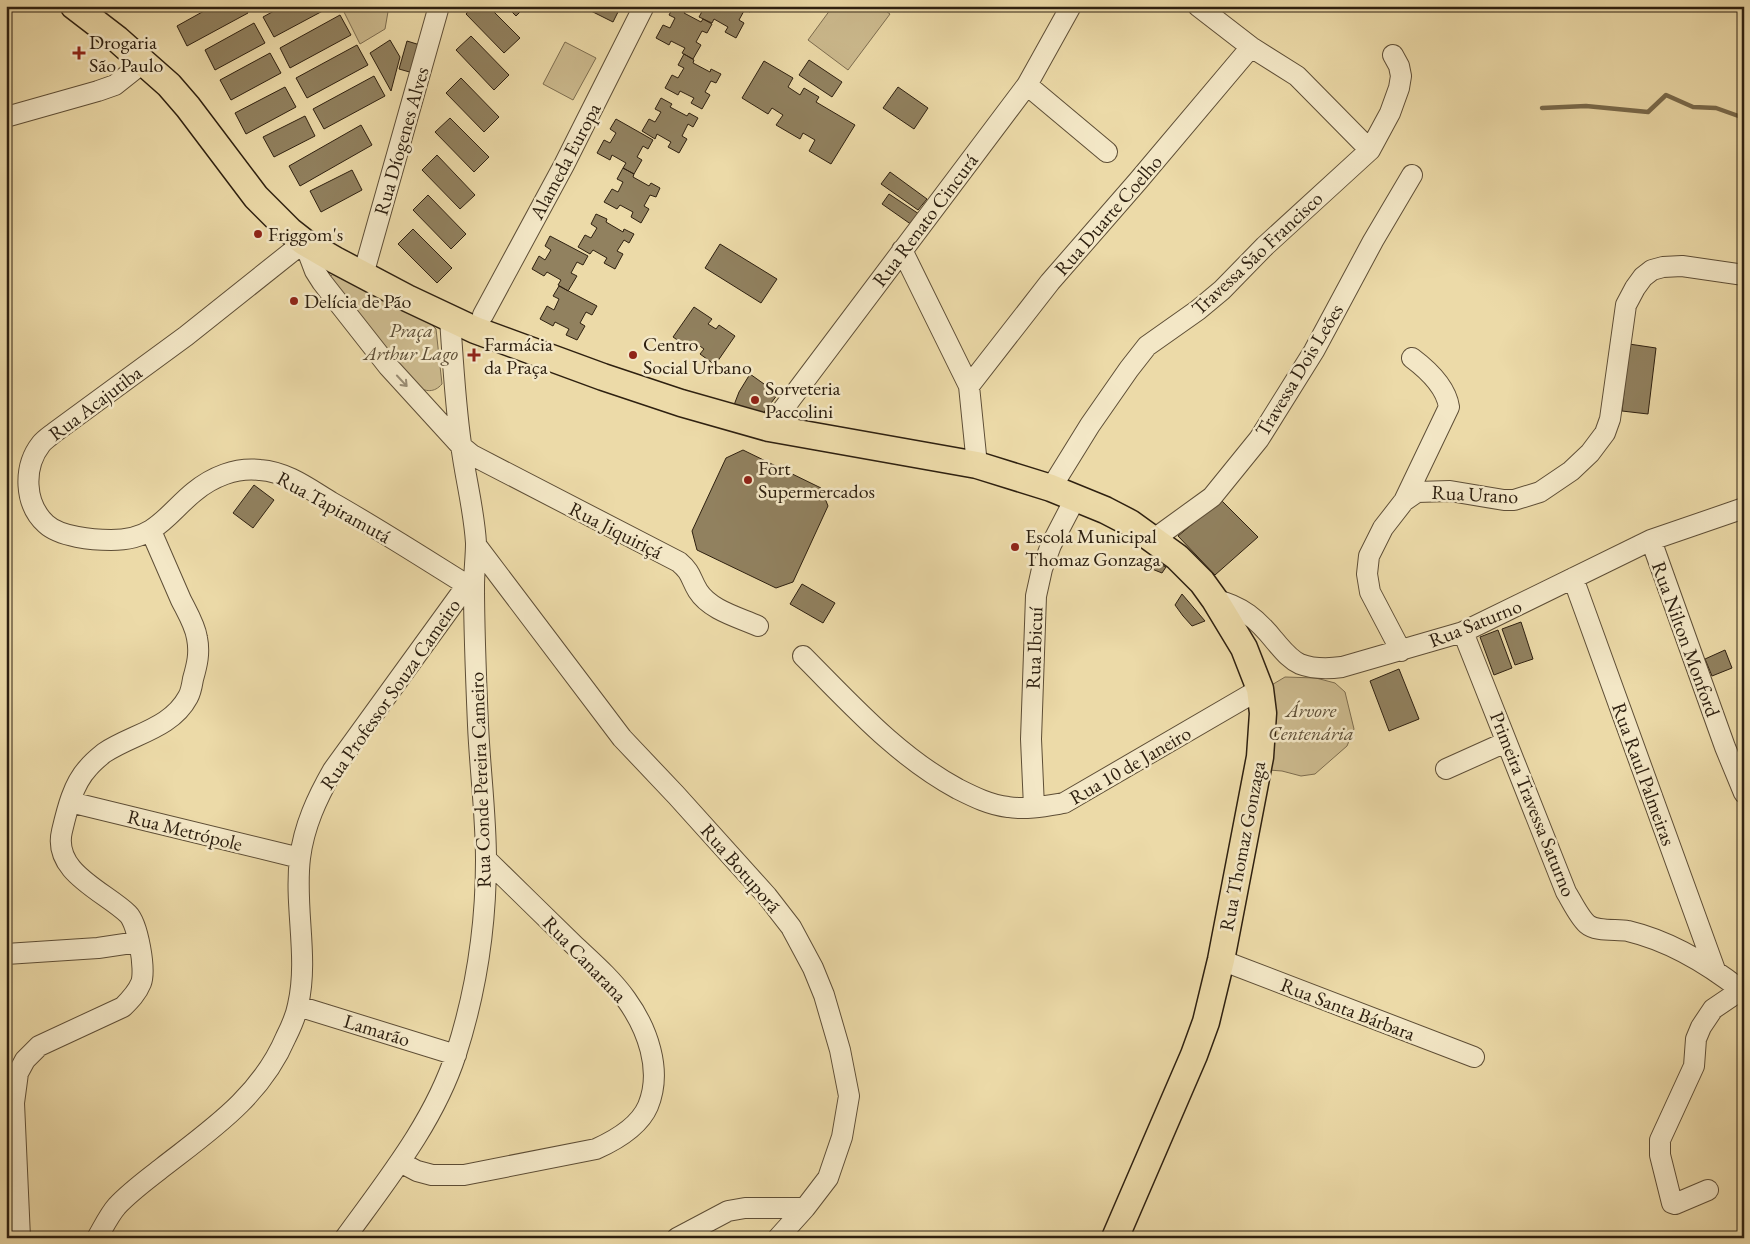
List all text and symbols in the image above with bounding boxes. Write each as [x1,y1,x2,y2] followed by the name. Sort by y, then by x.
[89,29,164,78] place label: Drogaria São Paulo
[73,47,85,59] marker: Drogaria São Paulo
[367,64,435,218] street label: Rua Díogenes Alves
[523,98,607,225] street label: Alameda Europa
[866,148,984,292] street label: Rua Renato Cincurá
[1048,149,1168,281] street label: Rua Duarte Coelho
[1186,185,1328,321] street label: Travessa São Francisco
[268,221,343,247] place label: Friggom's
[252,228,264,240] marker: Friggom's
[304,288,412,314] place label: Delícia de Pão
[288,295,300,307] marker: Delícia de Pão
[1249,299,1349,441] street label: Travessa Dois Leões
[362,317,459,366] park label: Praça Arthur Lago
[484,331,553,380] place label: Farmácia da Praça
[643,331,752,380] place label: Centro Social Urbano
[468,349,480,361] marker: Farmácia da Praça
[627,349,639,361] marker: Centro Social Urbano
[43,359,147,447] street label: Rua Acajutiba
[396,374,407,387] one-way arrow
[765,375,841,424] place label: Sorveteria Paccolini
[749,394,761,406] marker: Sorveteria Paccolini
[758,455,875,504] place label: Fort Supermercados
[272,465,396,549] street label: Rua Tapiramutá
[742,474,754,486] marker: Fort Supermercados
[1431,479,1519,509] street label: Rua Urano
[565,495,667,565] street label: Rua Jiquiriçá
[1025,523,1161,572] place label: Escola Municipal Thomaz Gonzaga
[1009,541,1021,553] marker: Escola Municipal Thomaz Gonzaga
[1646,558,1727,721] street label: Rua Nilton Monford
[314,593,466,795] street label: Rua Professor Souza Cameiro
[1425,593,1525,653] street label: Rua Saturno
[1020,606,1048,690] street label: Rua Ibicuí
[463,671,497,889] street label: Rua Conde Pereira Cameiro
[1268,697,1354,746] park label: Árvore Centenária
[1606,699,1682,849] street label: Rua Raul Palmeiras
[1484,708,1582,900] street label: Primeira Travessa Saturno
[1064,720,1196,810] street label: Rua 10 de Janeiro
[1213,759,1271,933] street label: Rua Thomaz Gonzaga
[125,803,245,857] street label: Rua Metrópole
[695,818,787,918] street label: Rua Botuporã
[537,910,633,1008] street label: Rua Canarana
[1277,971,1419,1047] street label: Rua Santa Bárbara
[341,1008,413,1052] street label: Lamarão

